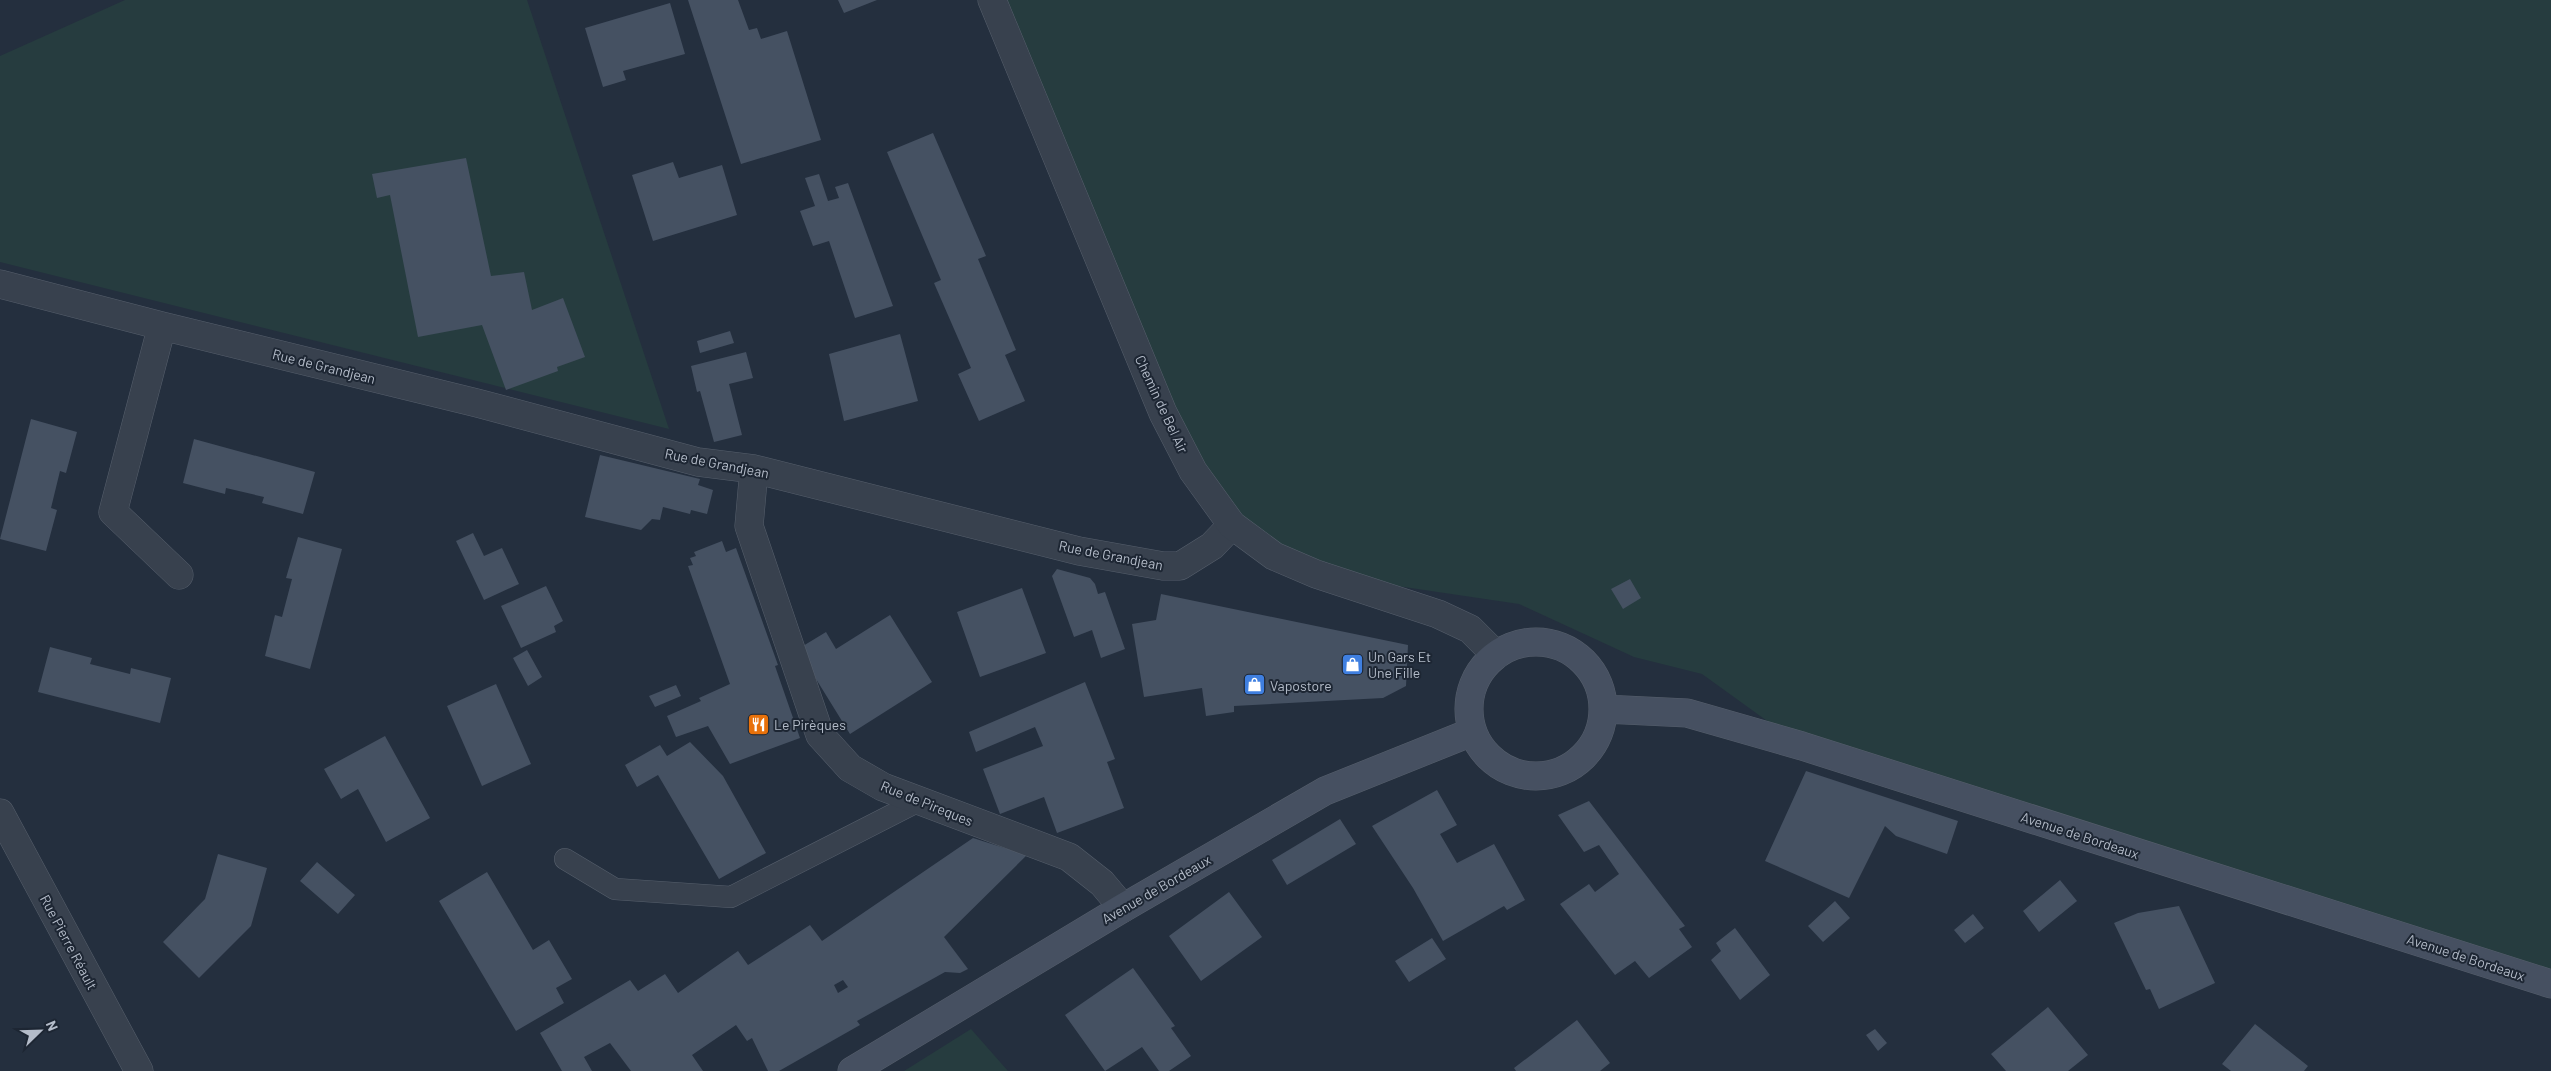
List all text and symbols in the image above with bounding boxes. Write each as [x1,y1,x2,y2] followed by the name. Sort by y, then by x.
[271,345,377,387] street label: Rue de Grandjean
[1132,352,1192,456] street label: Chemin de Bel Air
[664,445,770,481] street label: Rue de Grandjean
[1058,537,1164,573] street label: Rue de Grandjean
[1368,648,1431,681] place label: Un Gars Et Une Fille
[1340,652,1364,676] shop icon: Un Gars Et Une Fille
[1242,673,1266,697] shop icon: Vapostore
[1270,677,1332,694] place label: Vapostore
[746,712,770,736] restaurant icon: Le Pirèques
[774,716,846,733] place label: Le Pirèques
[878,777,976,829] street label: Rue de Pireques
[2019,808,2141,862] street label: Avenue de Bordeaux
[1098,851,1214,927] street label: Avenue de Bordeaux
[37,892,101,992] street label: Rue Pierre Réault
[2405,930,2527,984] street label: Avenue de Bordeaux
[15,1006,65,1056] north arrow
[43,1018,62,1033] text: N

